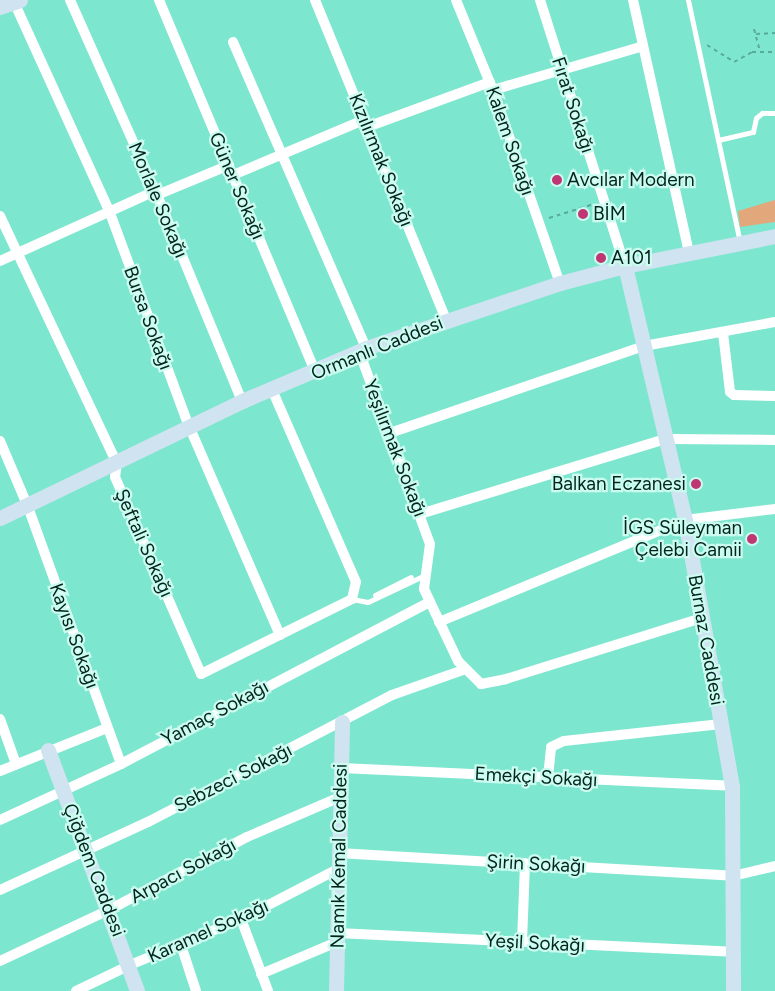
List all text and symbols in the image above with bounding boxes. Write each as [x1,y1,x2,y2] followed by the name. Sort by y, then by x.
[547,54,599,156] street label: Fırat Sokağı
[481,84,539,198] street label: Kalem Sokağı
[344,90,418,230] street label: Kızılırmak Sokağı
[204,129,270,243] street label: Güner Sokağı
[123,139,193,261] street label: Morlale Sokağı
[567,169,695,191] place label: Avcılar Modern
[551,174,563,186] marker: Avcılar Modern
[593,203,626,225] place label: BİM
[577,208,589,220] marker: BİM
[611,247,652,269] place label: A101
[595,252,607,264] marker: A101
[119,263,177,373] street label: Bursa Sokağı
[308,311,446,385] street label: Ormanlı Caddesi
[358,376,432,520] street label: Yeşilırmak Sokağı
[552,473,686,495] place label: Balkan Eczanesi
[690,478,702,490] marker: Balkan Eczanesi
[110,485,178,601] street label: Şeftali Sokağı
[623,517,742,561] place label: İGS Süleyman Çelebi Camii
[746,533,758,545] marker: İGS Süleyman Çelebi Camii
[683,573,729,707] street label: Burnaz Caddesi
[44,580,104,692] street label: Kayısı Sokağı
[158,675,272,751] street label: Yamaç Sokağı
[170,739,296,817] street label: Sebzeci Sokağı
[474,762,598,792] street label: Emekçi Sokağı
[326,763,352,949] street label: Namık Kemal Caddesi
[58,800,130,940] street label: Çiğdem Caddesi
[126,834,240,908] street label: Arpacı Sokağı
[486,850,586,878] street label: Şirin Sokağı
[144,894,272,968] street label: Karamel Sokağı
[485,929,585,957] street label: Yeşil Sokağı

